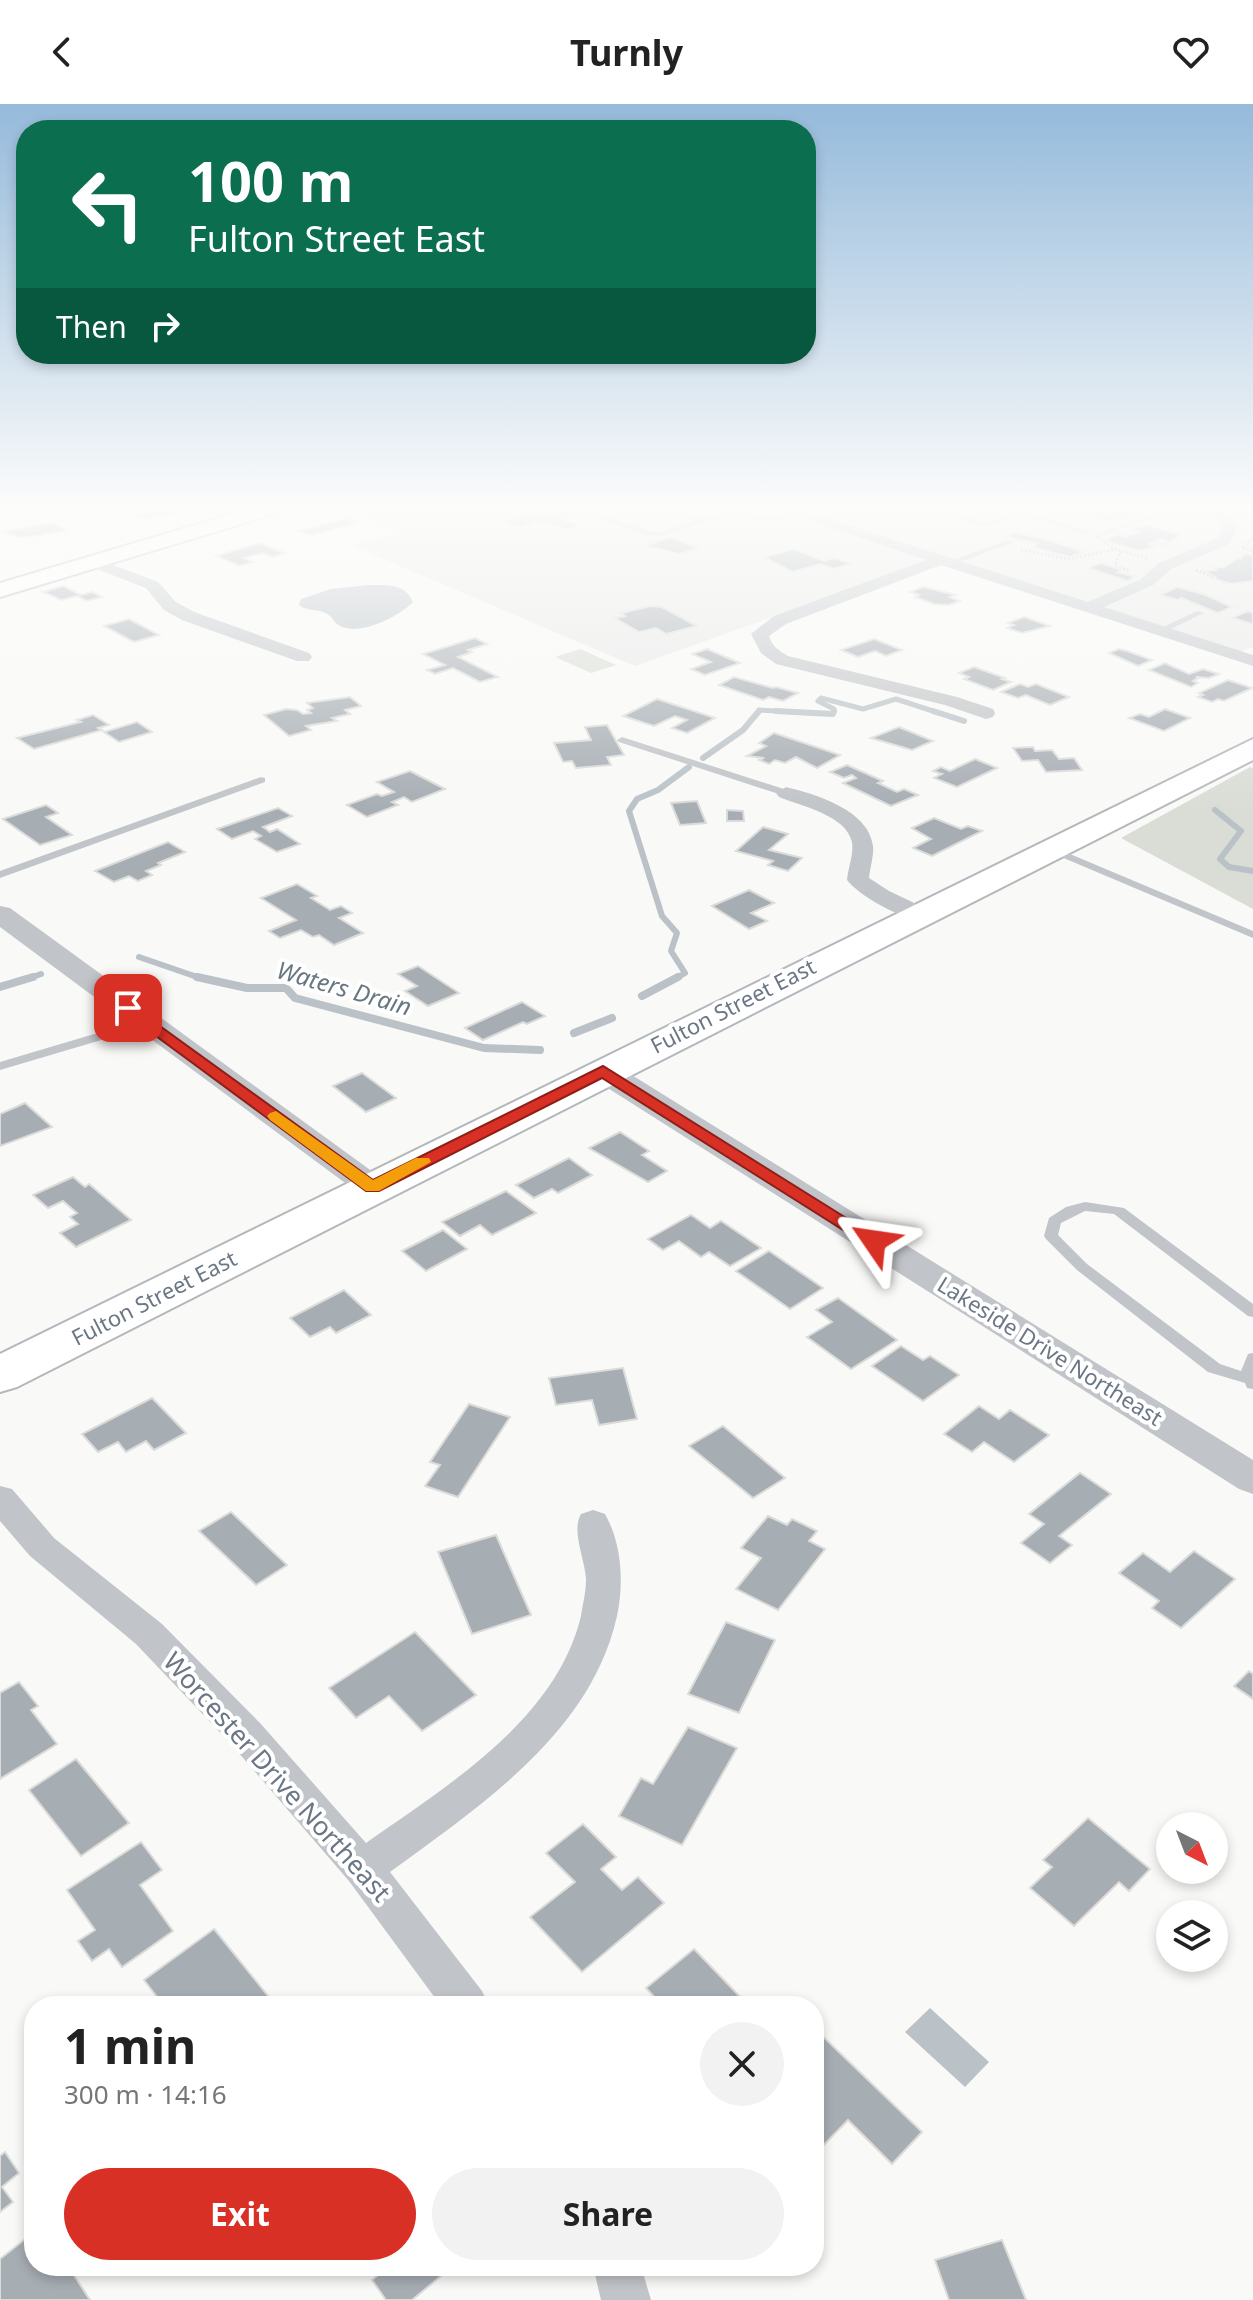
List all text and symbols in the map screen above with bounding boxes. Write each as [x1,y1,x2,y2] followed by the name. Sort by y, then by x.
[570,28,683,77] text: Turnly
[40,30,84,74] icon: back
[1169,30,1213,74] icon: heart
[188,142,353,218] text: 100 m
[56,152,160,256] icon: left
[188,214,485,263] text: Fulton Street East
[143,304,187,348] icon: right
[56,306,127,347] text: Then
[645,951,820,1060] street label: Fulton Street East
[273,953,416,1023] water label: Waters Drain
[94,974,162,1042] pin
[106,986,150,1030] icon: arrive
[832,1199,916,1283] position arrow
[66,1243,241,1352] street label: Fulton Street East
[932,1269,1169,1432] street label: Lakeside Drive Northeast
[156,1644,400,1909] street label: Worcester Drive Northeast
[1156,1812,1228,1884] north arrow
[1156,1812,1228,1972] map controls
[1156,1900,1228,1972] button: layers
[64,2013,196,2078] text: 1 min
[700,2022,784,2106] button: close
[64,2076,227,2112] text: 300 m · 14:16
[64,2168,416,2260] button: Exit
[432,2168,784,2260] button: Share

